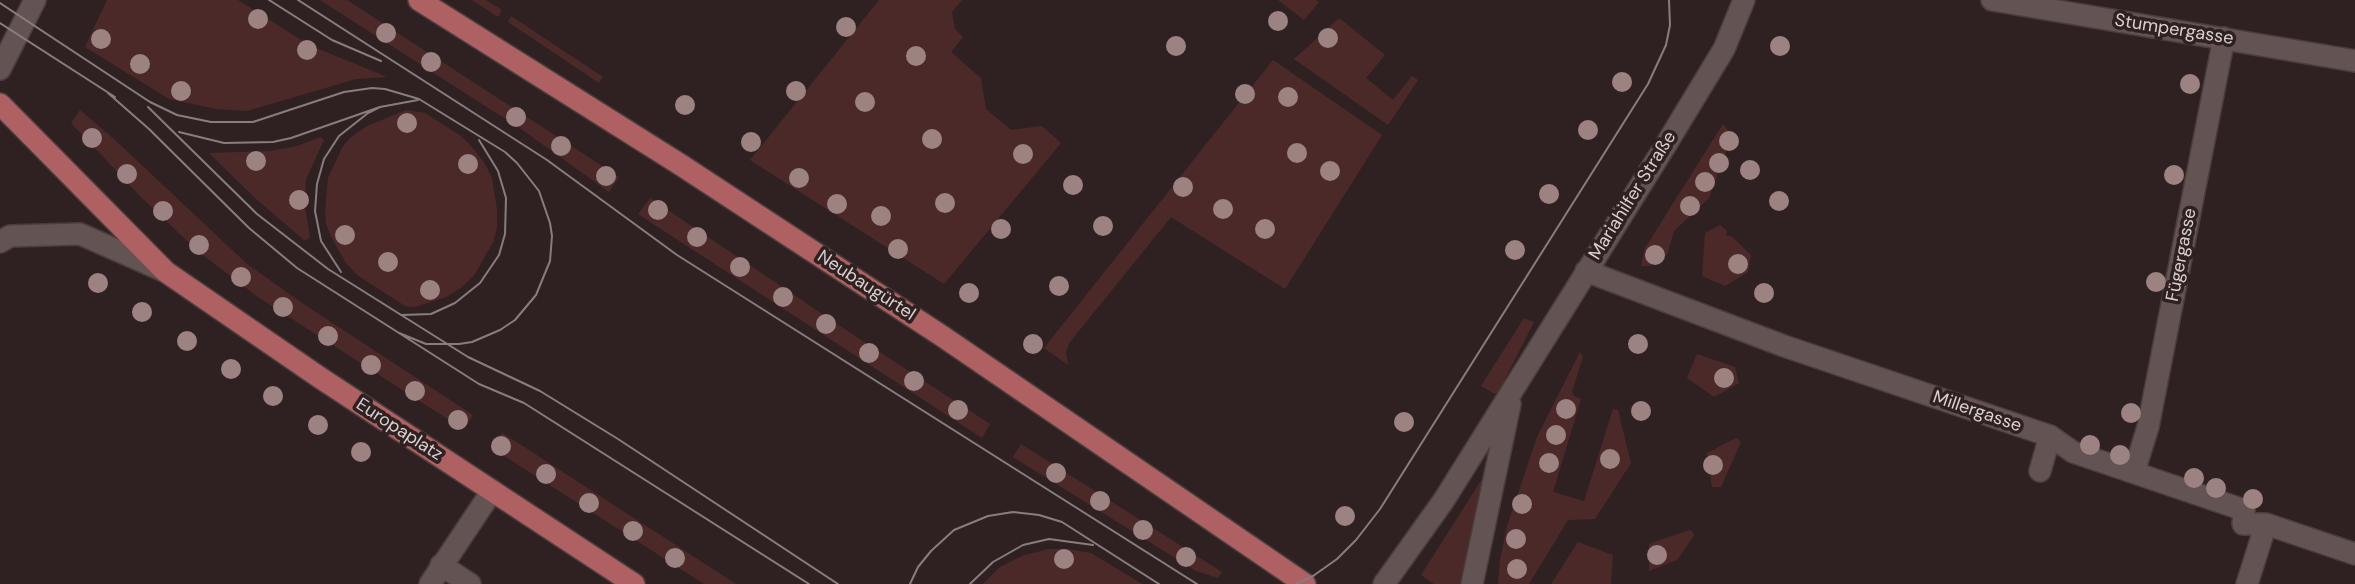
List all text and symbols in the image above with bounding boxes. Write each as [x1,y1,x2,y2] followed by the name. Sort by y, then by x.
[2113,10,2235,50] street label: Stumpergasse
[1585,128,1681,264] street label: Mariahilfer Straße
[2162,207,2202,303] street label: Fügergasse
[813,246,919,326] street label: Neubaugürtel
[1930,387,2024,437] street label: Millergasse
[352,394,446,466] street label: Europaplatz

